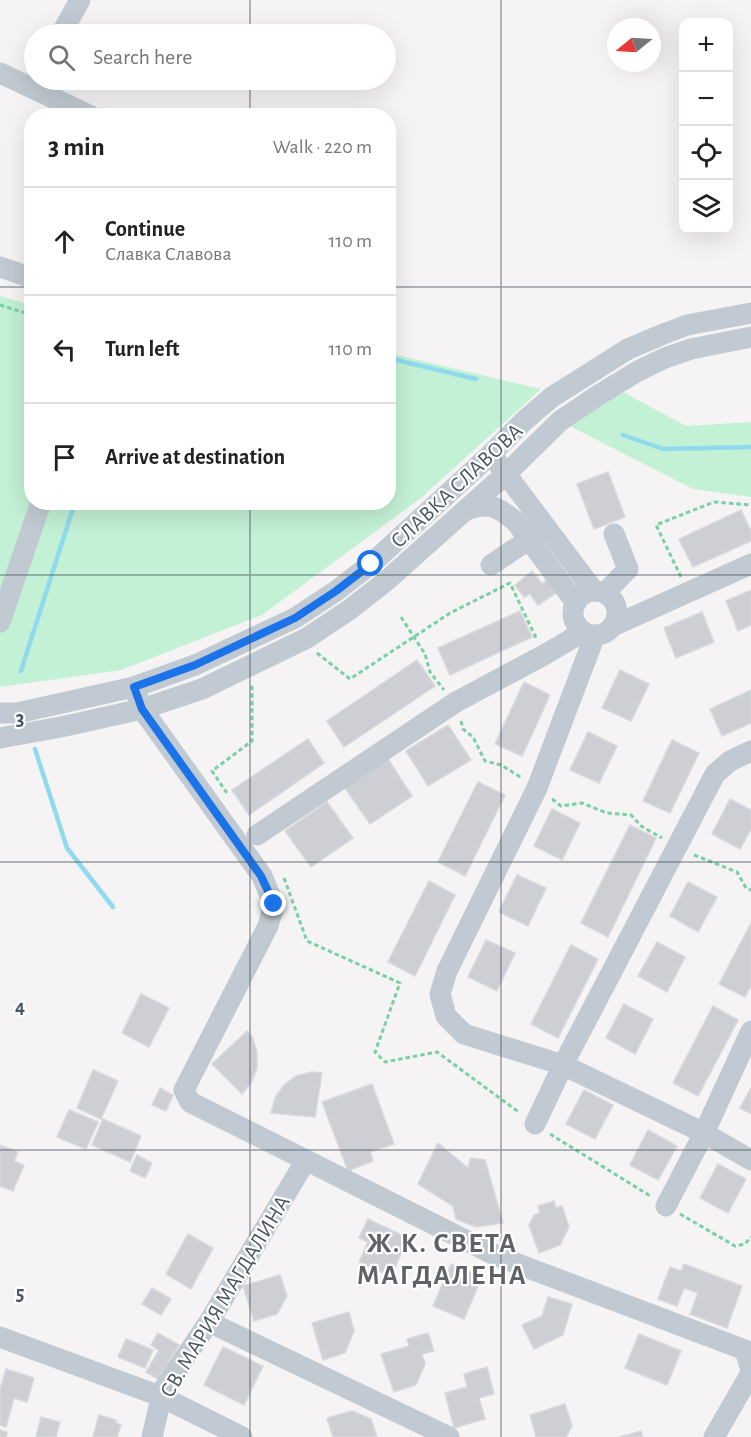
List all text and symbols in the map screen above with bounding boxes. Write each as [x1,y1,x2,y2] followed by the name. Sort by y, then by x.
[607,18,661,72] north arrow
[679,18,733,234] map controls
[679,18,733,72] button: +
[24,24,396,90] search box
[45,41,78,74] icon: search
[93,46,192,68] text: Search here
[679,72,733,126] button: −
[679,126,733,180] button: locate
[48,134,105,160] text: 3 min
[273,137,372,157] text: Walk · 220 m
[679,180,733,234] button: layers
[105,218,185,240] text: Continue
[48,225,81,258] icon: ahead
[328,231,372,251] text: 110 m
[105,244,232,264] text: Славка Славова
[48,333,81,366] icon: left
[105,338,179,360] text: Turn left
[328,339,372,359] text: 110 m
[387,419,527,552] street label: СЛАВКА СЛАВОВА
[48,441,81,474] icon: arrive
[105,446,285,468] text: Arrive at destination
[357,550,383,576] route start
[16,709,24,729] text: 3
[260,890,286,916] route end
[15,997,25,1017] text: 4
[156,1192,294,1401] street label: СВ. МАРИЯ МАГДАЛИНА
[357,1230,527,1290] district label: Ж.К. СВЕТА МАГДАЛЕНА
[16,1284,24,1304] text: 5

